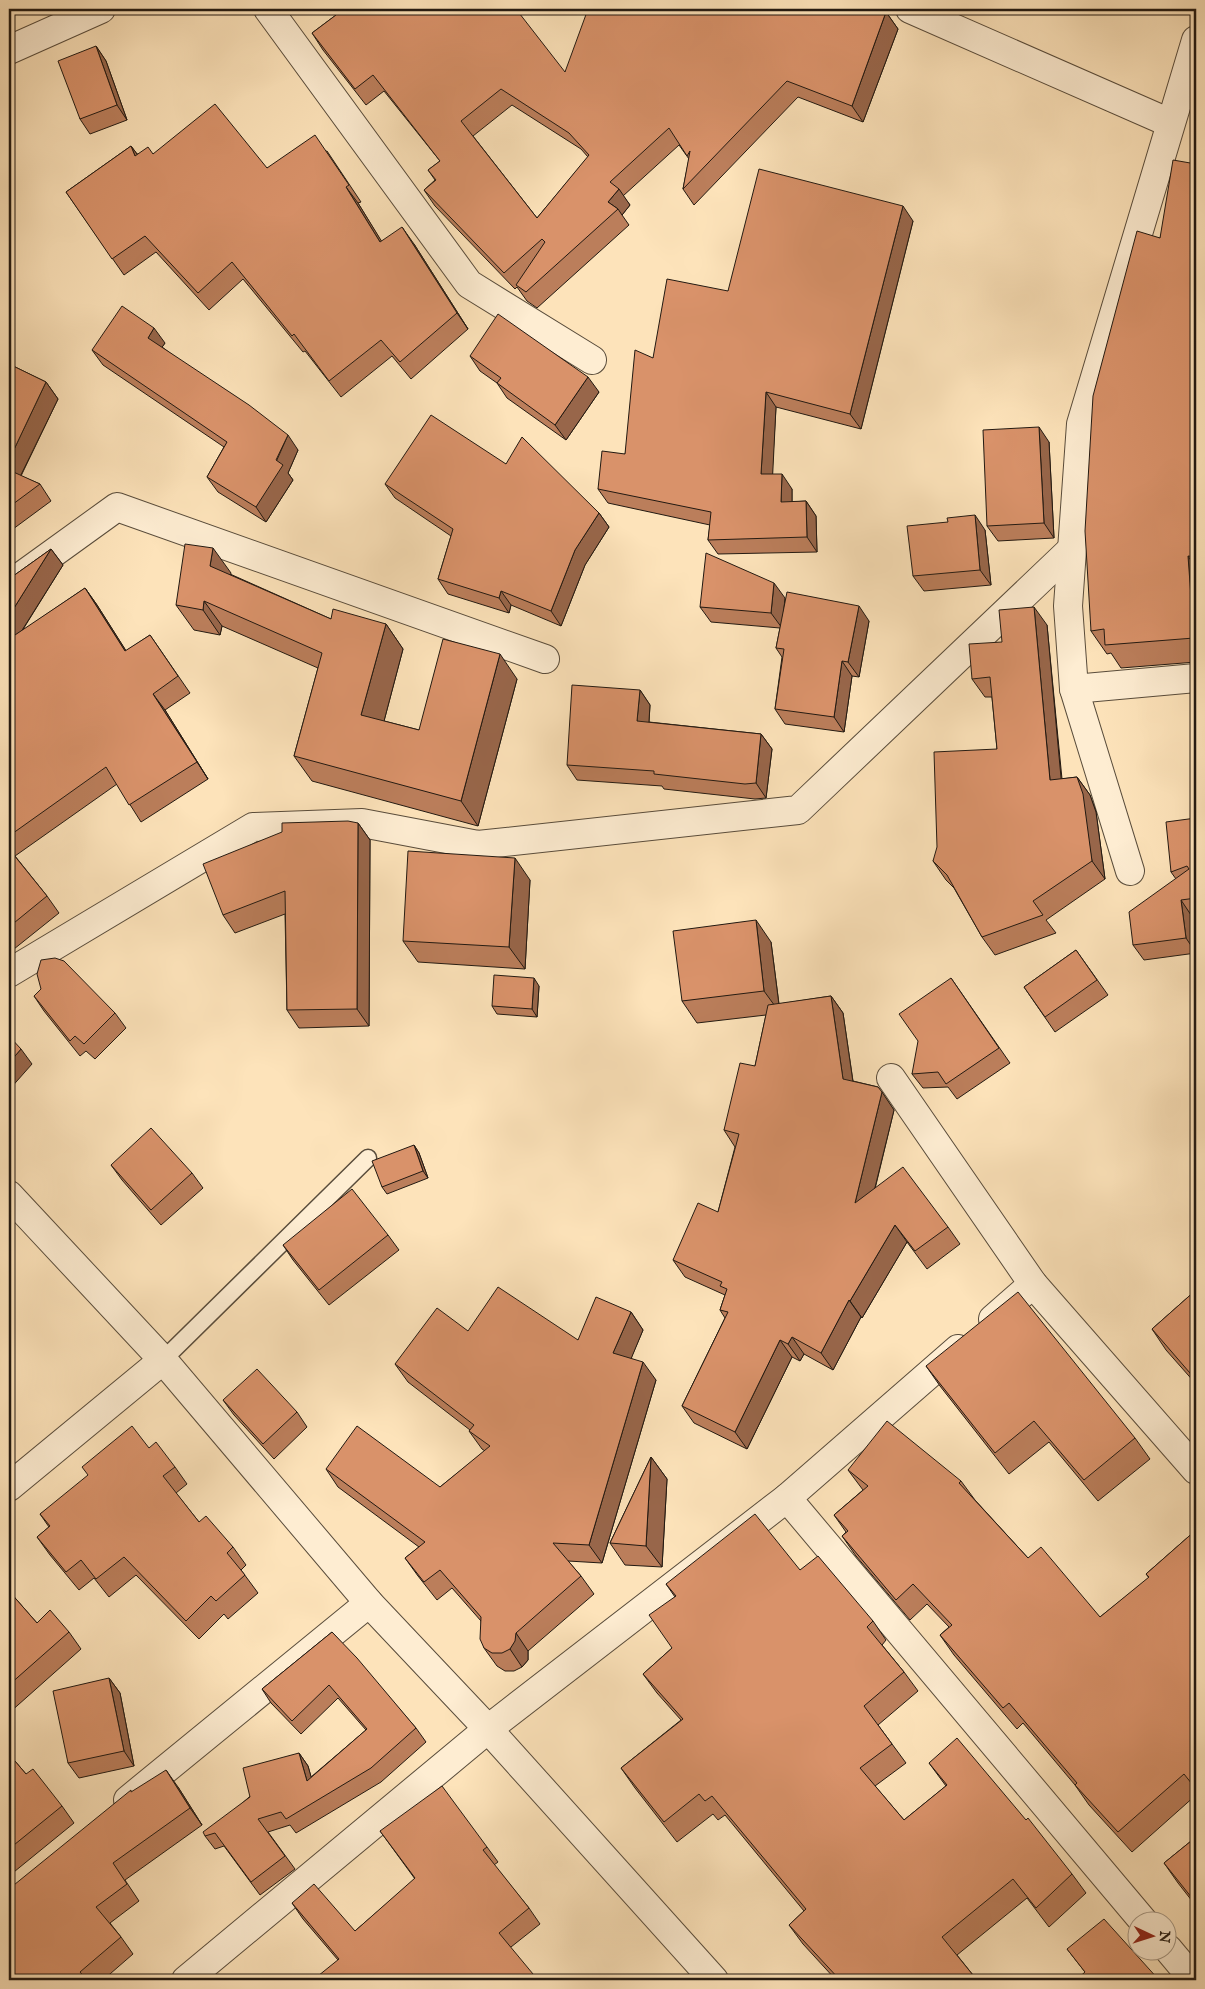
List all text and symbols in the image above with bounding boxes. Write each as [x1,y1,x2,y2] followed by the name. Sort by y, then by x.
[1128,1912,1178,1962] north arrow
[1155,1929,1173,1944] text: N

